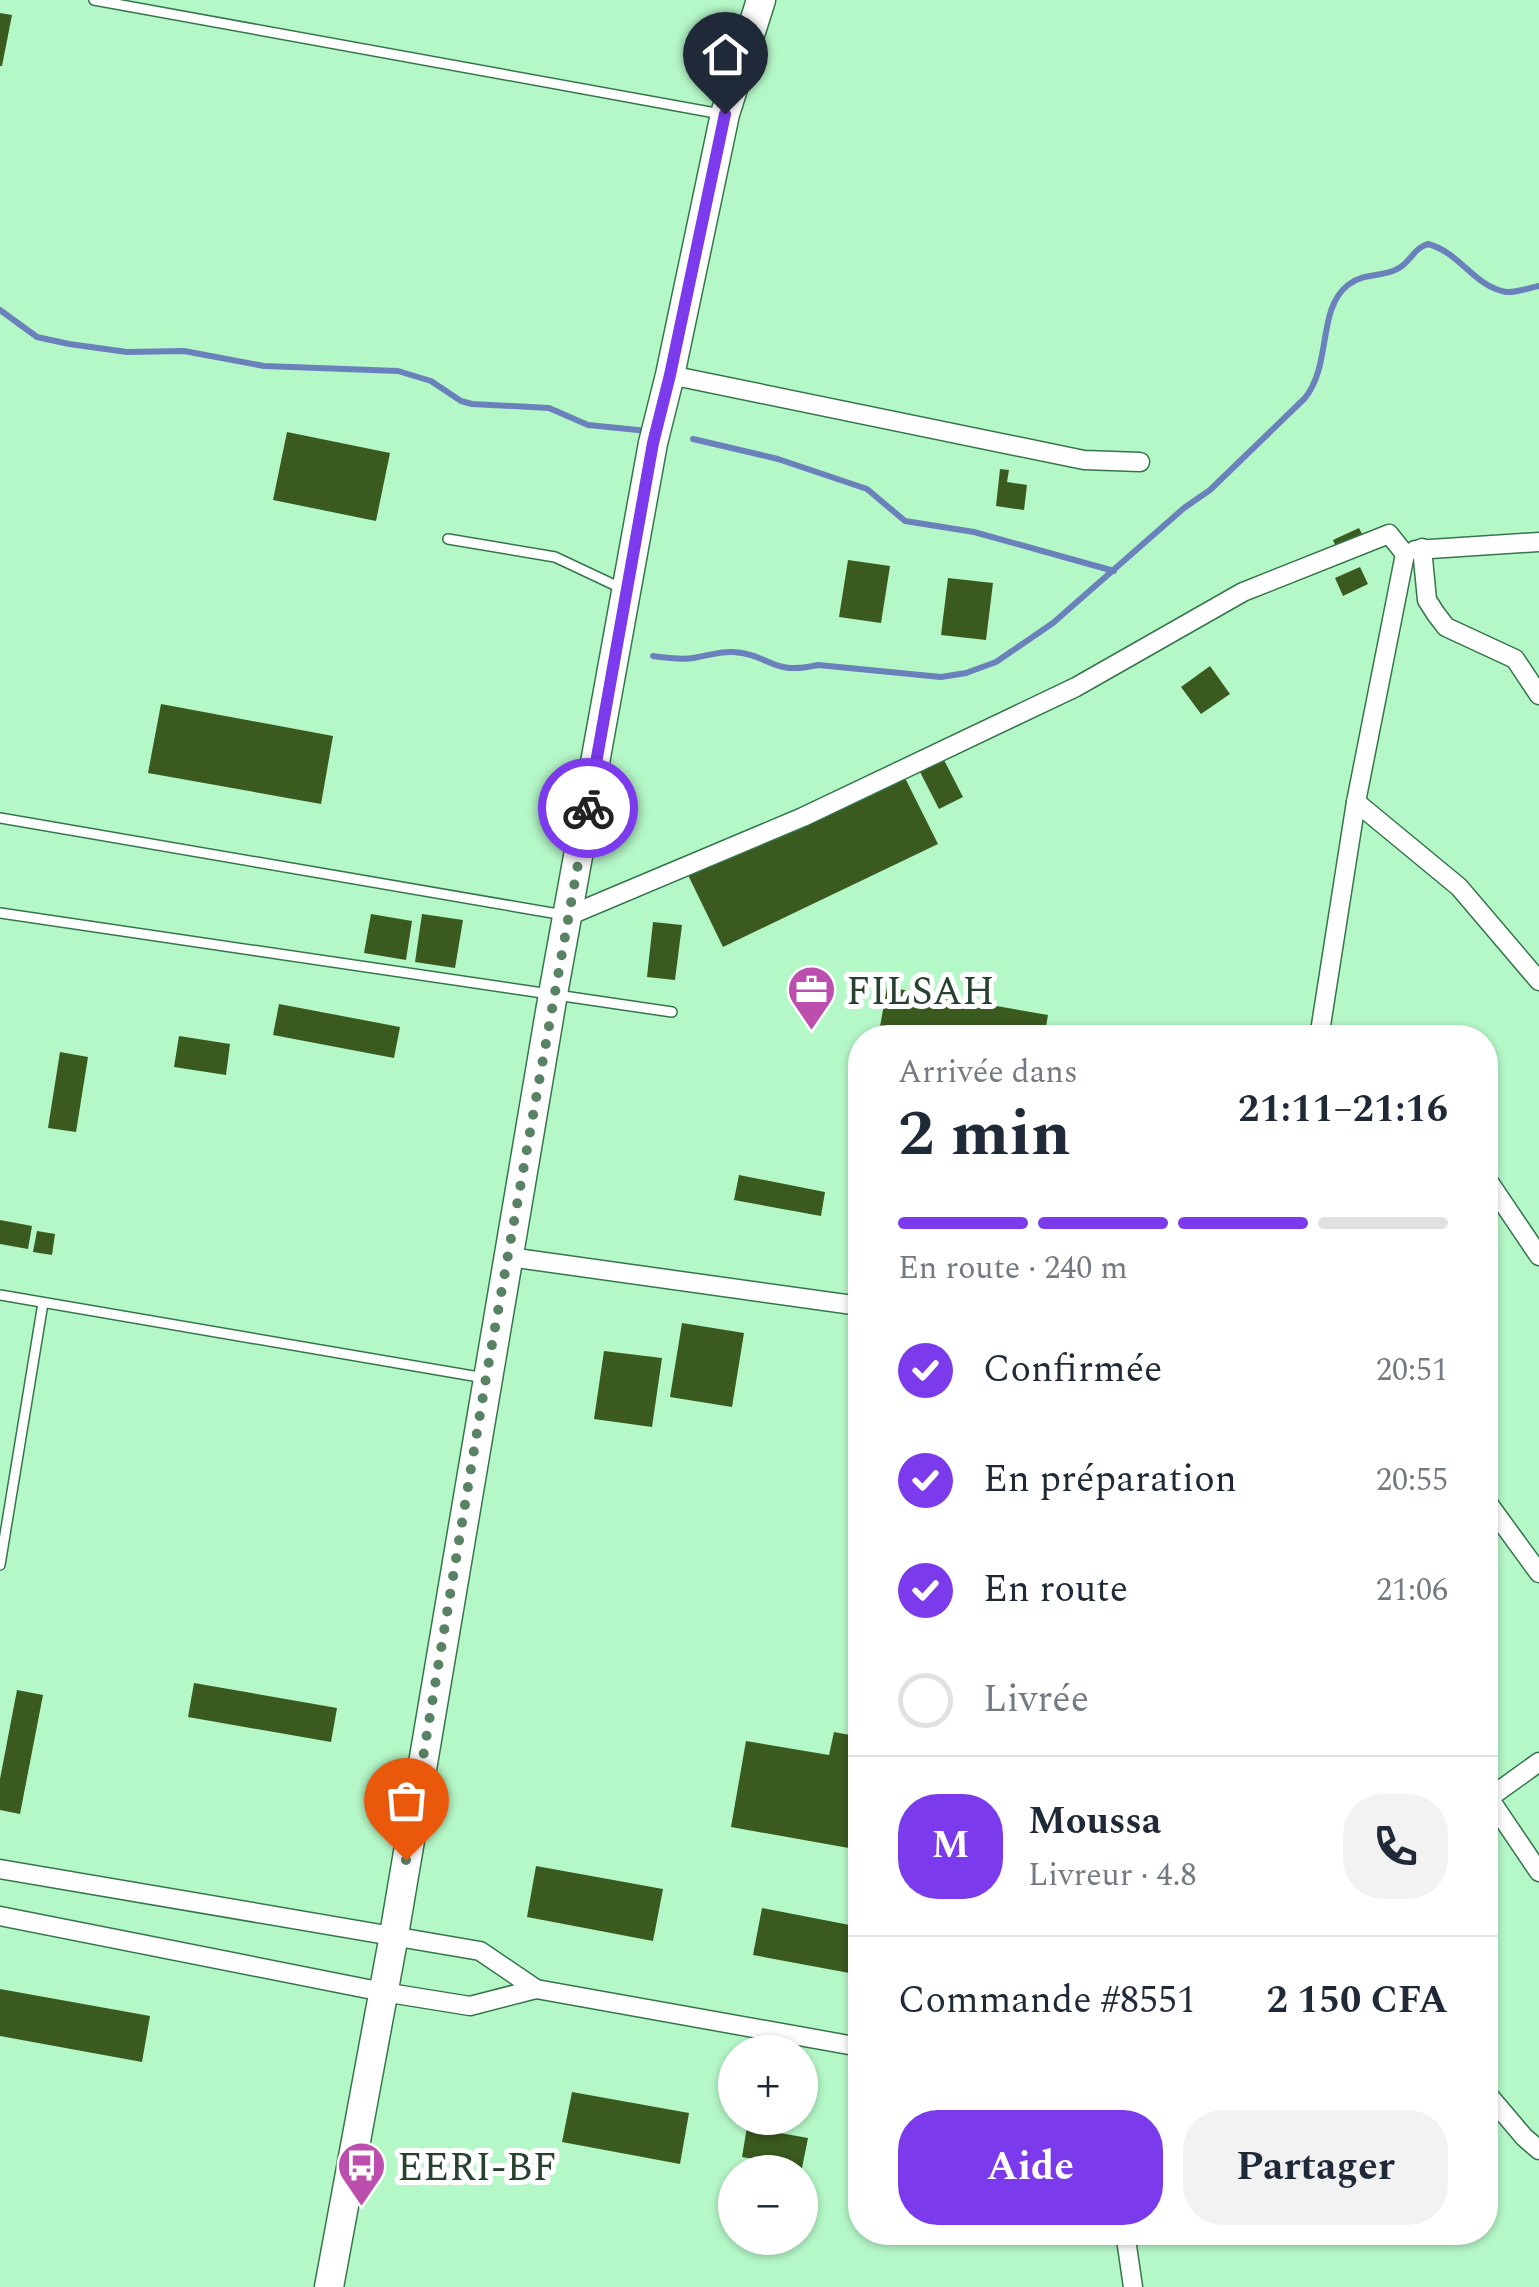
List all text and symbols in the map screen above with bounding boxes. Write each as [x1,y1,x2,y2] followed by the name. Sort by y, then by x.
[683,12,768,115] pin
[698,27,753,82] icon: home
[538,758,638,858] courier
[561,781,616,836] icon: bike
[846,962,995,1023] place label: FILSAH
[785,964,837,1032] office icon: FILSAH
[898,1048,1078,1097] text: Arrivée dans
[1238,1081,1448,1139] text: 21:11–21:16
[898,1085,1071,1184] text: 2 min
[898,1244,1128,1293] text: En route · 240 m
[983,1341,1162,1399] text: Confirmée
[898,1343,953,1398] icon: check
[1376,1346,1448,1395] text: 20:51
[983,1451,1237,1509] text: En préparation
[898,1453,953,1508] icon: check
[1376,1456,1448,1505] text: 20:55
[983,1561,1128,1619] text: En route
[898,1563,953,1618] icon: check
[1376,1566,1448,1615] text: 21:06
[983,1671,1089,1729] text: Livrée
[364,1758,449,1861] pin
[379,1773,434,1828] icon: bag
[1028,1793,1161,1851] text: Moussa
[1343,1794,1448,1899] button: phone
[932,1817,969,1875] text: M
[1028,1851,1196,1900] text: Livreur · 4.8
[898,1972,1196,2030] text: Commande #8551
[1267,1972,1448,2030] text: 2 150 CFA
[718,2035,818,2255] map controls
[718,2035,818,2135] button: +
[898,2110,1163,2225] button: Aide
[1183,2110,1448,2225] button: Partager
[397,2138,557,2199] place label: EERI-BF
[336,2140,388,2208] bus stop icon: EERI-BF
[718,2155,818,2255] button: −

